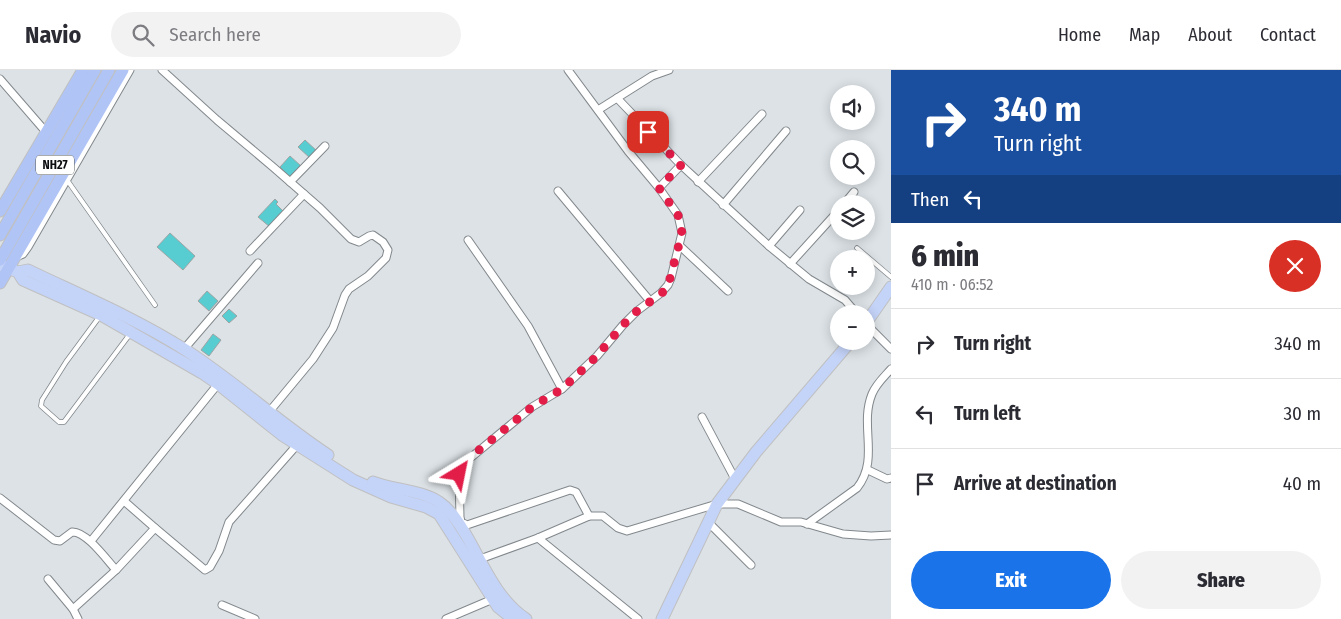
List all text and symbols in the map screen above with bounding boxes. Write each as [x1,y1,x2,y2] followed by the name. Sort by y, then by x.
[111,12,461,57] search box
[25,21,81,49] text: Navio
[129,21,157,49] icon: search
[169,23,261,46] text: Search here
[1058,24,1101,46] text: Home
[1129,24,1160,46] text: Map
[1188,24,1232,46] text: About
[1260,24,1316,46] text: Contact
[830,85,875,350] map controls
[830,85,875,130] button: sound
[994,88,1082,130] text: 340 m
[911,90,976,155] icon: right
[627,111,669,153] pin
[634,118,662,146] icon: arrive
[994,130,1082,157] text: Turn right
[830,140,875,185] button: search
[36,156,74,174] road number: NH27
[959,185,987,213] icon: left
[911,188,949,211] text: Then
[830,195,875,240] button: layers
[911,238,979,274] text: 6 min
[1269,240,1321,292] button: close
[830,250,875,295] button: +
[911,275,993,294] text: 410 m · 06:52
[830,305,875,350] button: −
[911,330,939,358] icon: right
[954,332,1031,355] text: Turn right
[1274,332,1321,355] text: 340 m
[911,400,939,428] icon: left
[954,402,1021,425] text: Turn left
[1283,402,1321,425] text: 30 m
[432,447,484,499] position arrow
[911,470,939,498] icon: arrive
[954,472,1117,495] text: Arrive at destination
[1283,472,1321,495] text: 40 m
[911,551,1111,609] button: Exit
[1121,551,1321,609] button: Share

